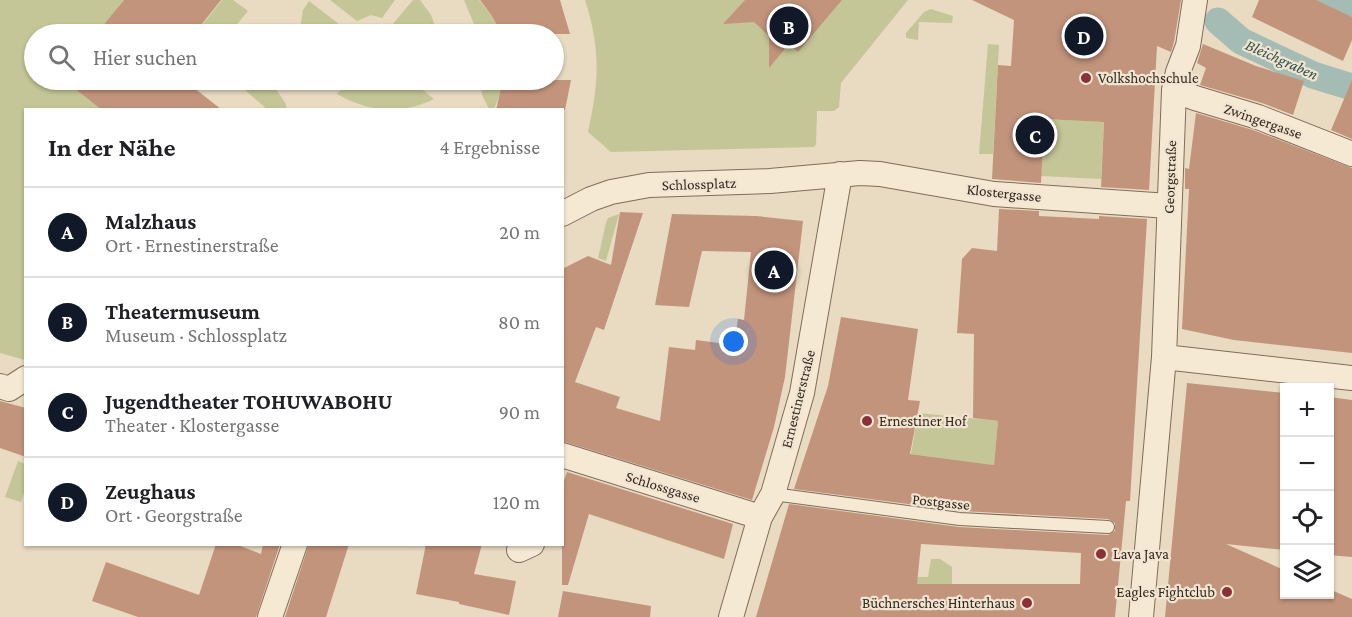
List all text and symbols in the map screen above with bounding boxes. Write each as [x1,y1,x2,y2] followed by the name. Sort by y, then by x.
[770,3,808,48] pin: B
[1064,14,1104,58] pin: D
[24,24,564,90] search box
[1243,36,1321,84] water label: Bleichgraben
[45,41,78,74] icon: search
[93,45,197,70] text: Hier suchen
[1098,70,1199,86] place label: Volkshochschule
[1079,71,1093,85] marker: Volkshochschule
[1221,100,1305,143] street label: Zwingergasse
[1016,112,1054,158] pin: C
[48,133,176,162] text: In der Nähe
[439,136,540,158] text: 4 Ergebnisse
[1161,140,1180,214] street label: Georgstraße
[662,175,736,194] street label: Schlossplatz
[966,181,1042,206] street label: Klostergasse
[105,209,196,234] text: Malzhaus
[62,221,73,243] text: A
[499,221,540,243] text: 20 m
[105,234,279,256] text: Ort · Ernestinerstraße
[754,248,794,292] pin: A
[105,299,260,324] text: Theatermuseum
[62,311,73,333] text: B
[498,311,540,333] text: 80 m
[105,324,287,346] text: Museum · Schlossplatz
[719,327,748,356] your location
[778,348,818,450] street label: Ernestinerstraße
[1280,383,1334,599] map controls
[1280,383,1334,437] button: +
[105,389,393,414] text: Jugendtheater TOHUWABOHU
[61,401,74,423] text: C
[499,401,540,423] text: 90 m
[879,413,968,429] place label: Ernestiner Hof
[105,414,279,436] text: Theater · Klostergasse
[860,414,874,428] marker: Ernestiner Hof
[1280,437,1334,491] button: −
[624,468,702,507] street label: Schlossgasse
[105,479,196,504] text: Zeughaus
[61,491,74,513] text: D
[493,491,540,513] text: 120 m
[911,491,971,514] street label: Postgasse
[1280,491,1334,545] button: locate
[105,504,243,526] text: Ort · Georgstraße
[1280,545,1334,599] button: layers
[1113,546,1169,563] place label: Lava Java
[1094,547,1108,561] marker: Lava Java
[1116,584,1215,601] place label: Eagles Fightclub
[1220,585,1234,599] marker: Eagles Fightclub
[862,595,1015,611] place label: Büchnersches Hinterhaus
[1020,596,1034,610] marker: Büchnersches Hinterhaus

